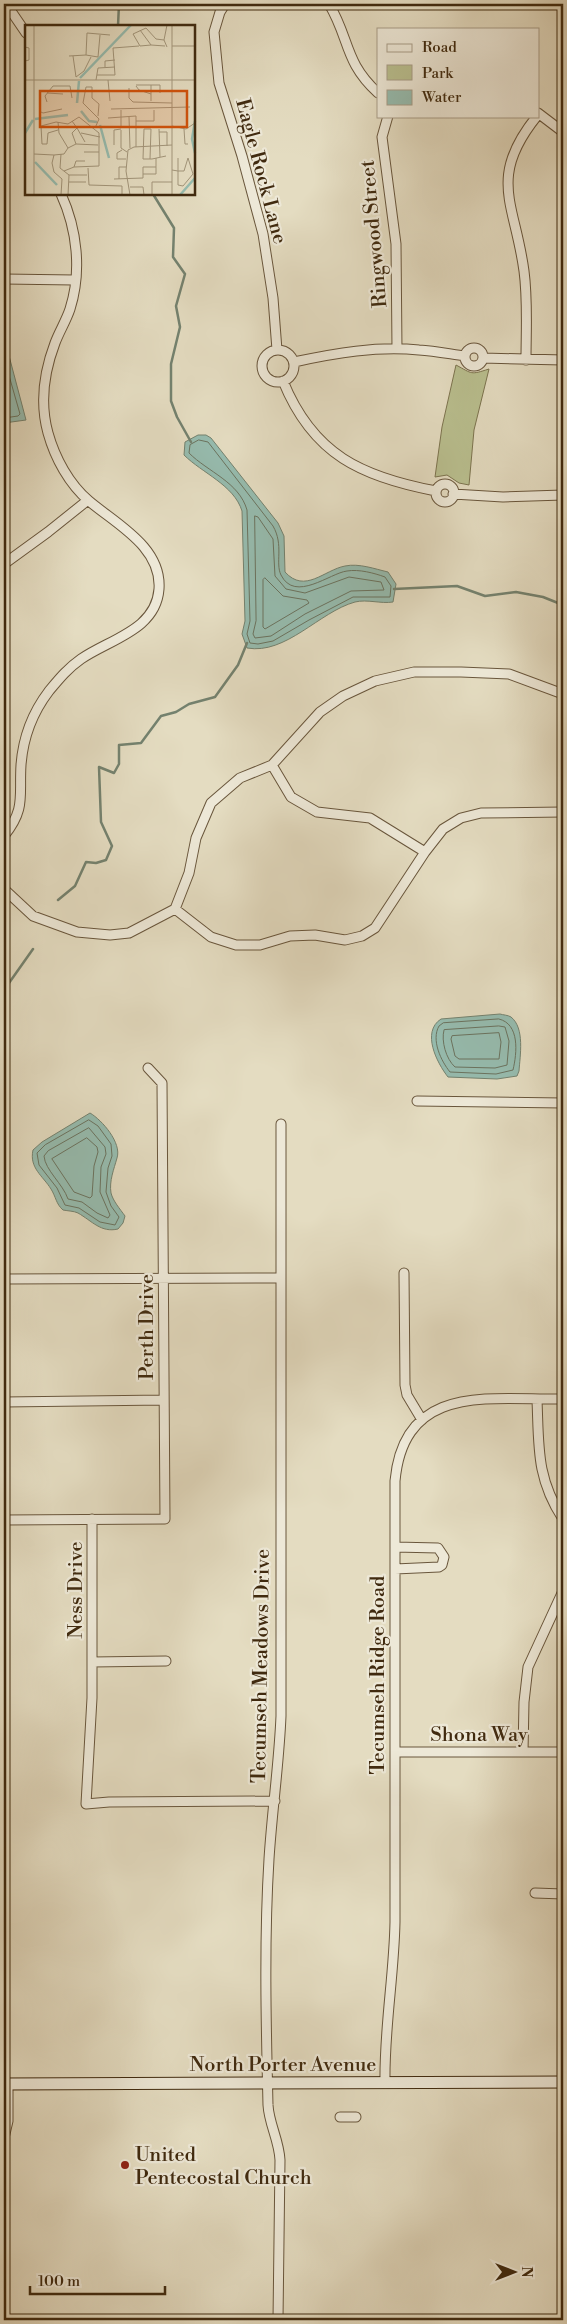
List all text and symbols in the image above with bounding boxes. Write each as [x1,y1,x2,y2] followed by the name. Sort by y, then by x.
[25,25,195,195] inset map
[377,28,540,118] legend
[422,38,457,57] text: Road
[422,64,454,83] text: Park
[421,88,462,107] text: Water
[229,96,292,247] street label: Eagle Rock Lane
[356,159,393,309] street label: Ringwood Street
[135,1274,160,1380] street label: Perth Drive
[64,1541,89,1639] street label: Ness Drive
[247,1549,276,1783] street label: Tecumseh Meadows Drive
[366,1575,391,1774] street label: Tecumseh Ridge Road
[430,1723,528,1748] street label: Shona Way
[190,2053,376,2078] street label: North Porter Avenue
[135,2143,312,2191] place label: United Pentecostal Church
[119,2159,131,2171] marker: United Pentecostal Church
[490,2246,540,2296] north arrow
[30,2264,165,2296] scale bar
[517,2266,535,2278] text: N
[38,2272,80,2291] text: 100 m

